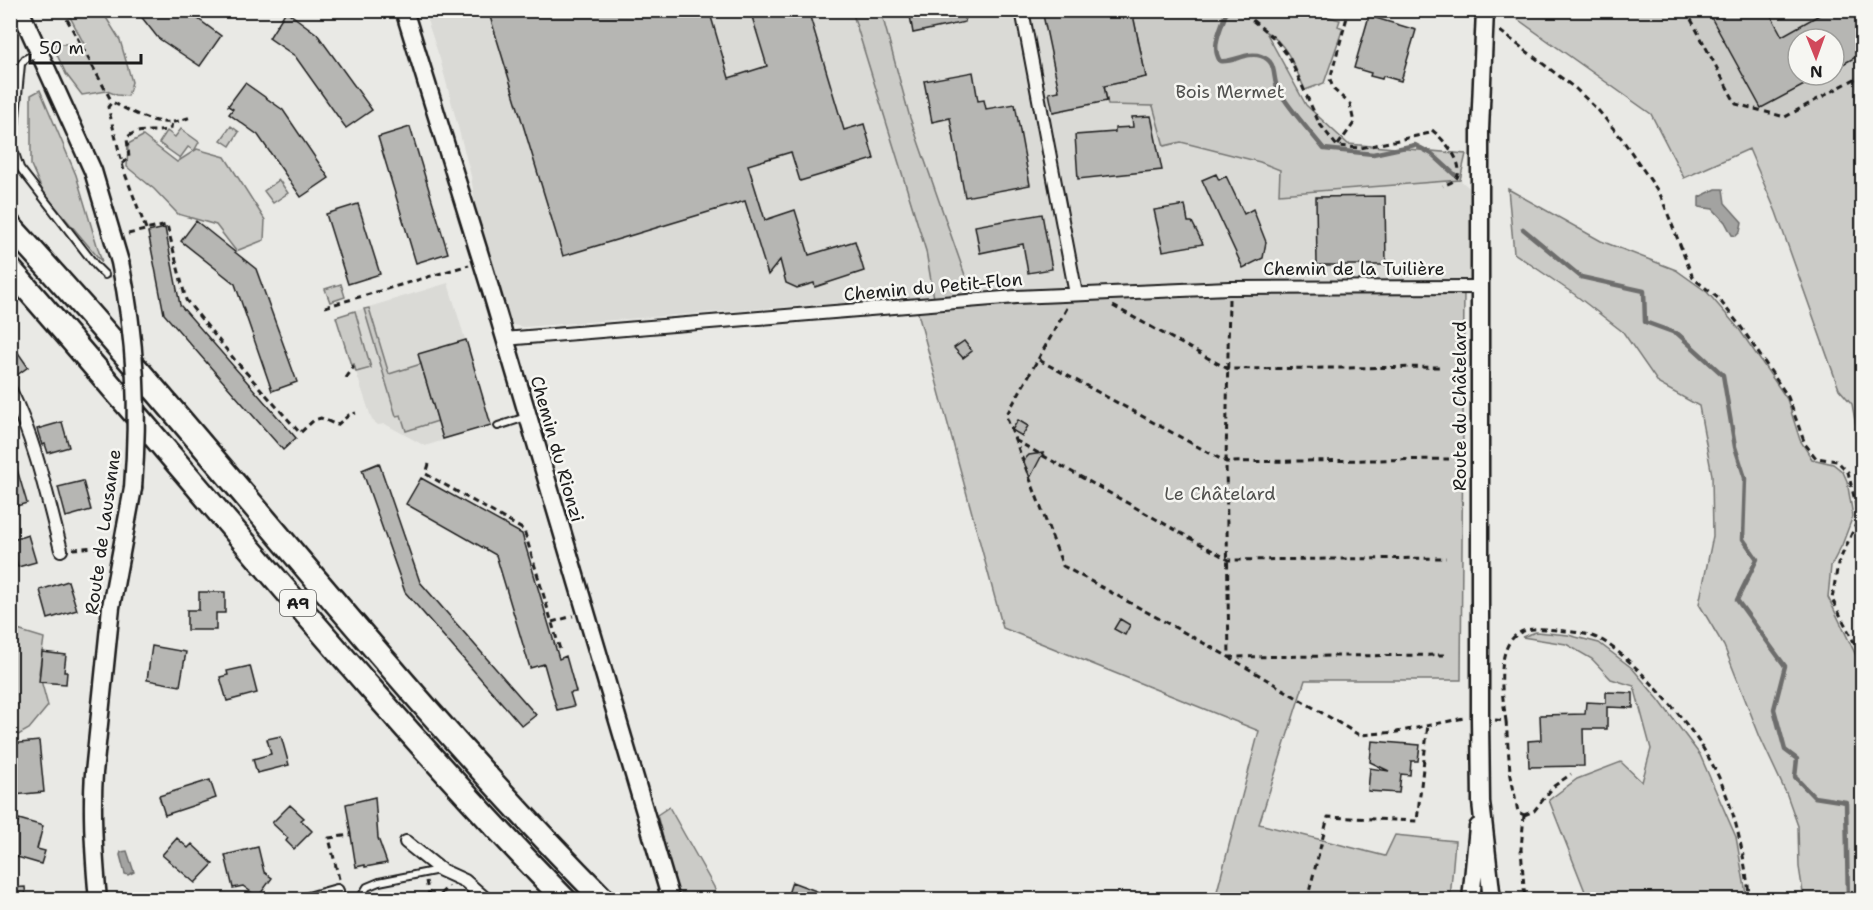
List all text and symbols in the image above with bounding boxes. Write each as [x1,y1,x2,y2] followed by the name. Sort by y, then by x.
[30,27,141,65] scale bar
[1786,27,1846,87] north arrow
[39,36,84,60] text: 50 m
[1810,61,1823,82] text: N
[1175,80,1285,104] park label: Bois Mermet
[1263,257,1445,281] street label: Chemin de la Tuilière
[843,267,1023,307] street label: Chemin du Petit-Flon
[1448,321,1472,491] street label: Route du Châtelard
[525,373,589,525] street label: Chemin du Rionzi
[79,448,127,616] street label: Route de Lausanne
[1164,482,1276,506] park label: Le Châtelard
[280,590,316,616] road number: A9

